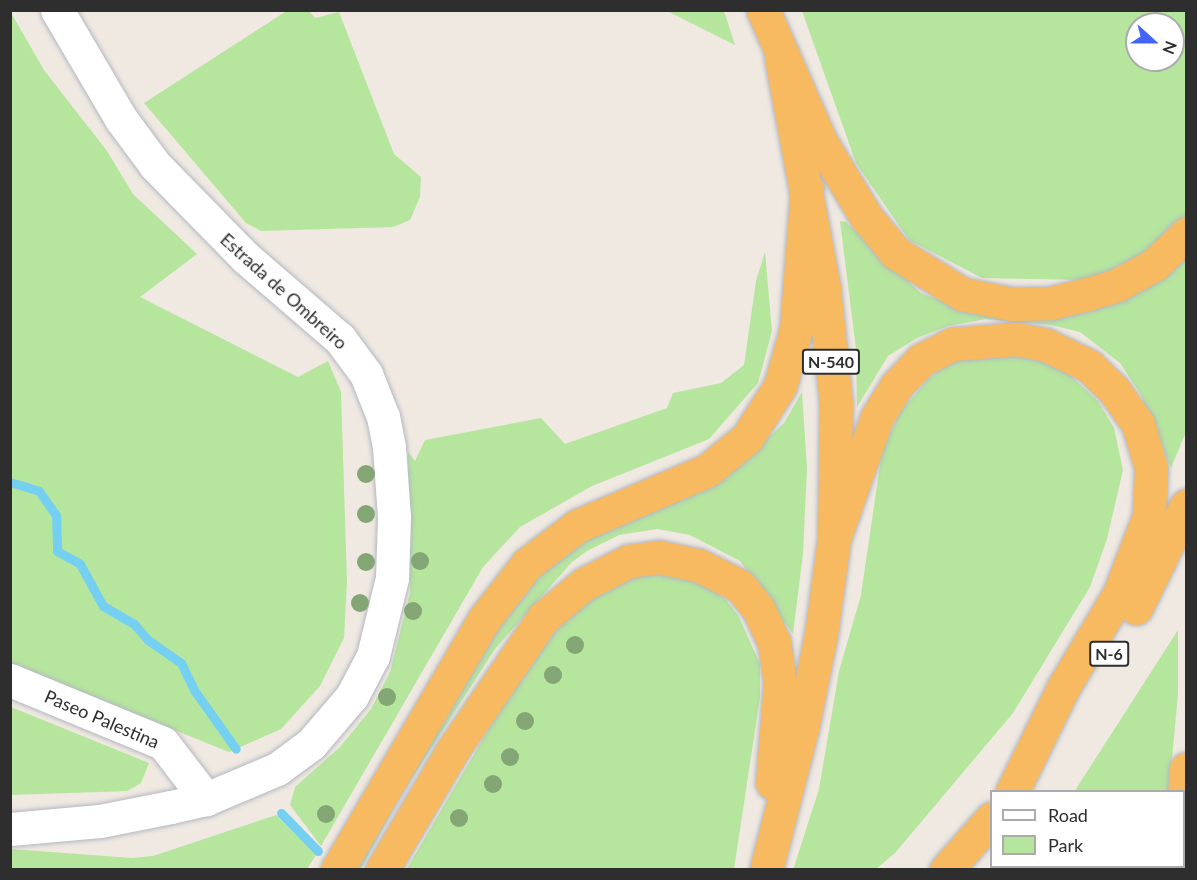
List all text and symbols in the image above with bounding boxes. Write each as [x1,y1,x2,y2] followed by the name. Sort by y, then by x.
[1125,12,1185,72] north arrow
[1159,39,1181,57] text: N
[216,228,352,354] street label: Estrada de Ombreiro
[801,349,861,375] road number: N-540
[1088,641,1130,667] road number: N-6
[41,685,163,753] street label: Paseo Palestina
[990,790,1185,868] legend
[1048,804,1088,826] text: Road
[1048,834,1083,856] text: Park

